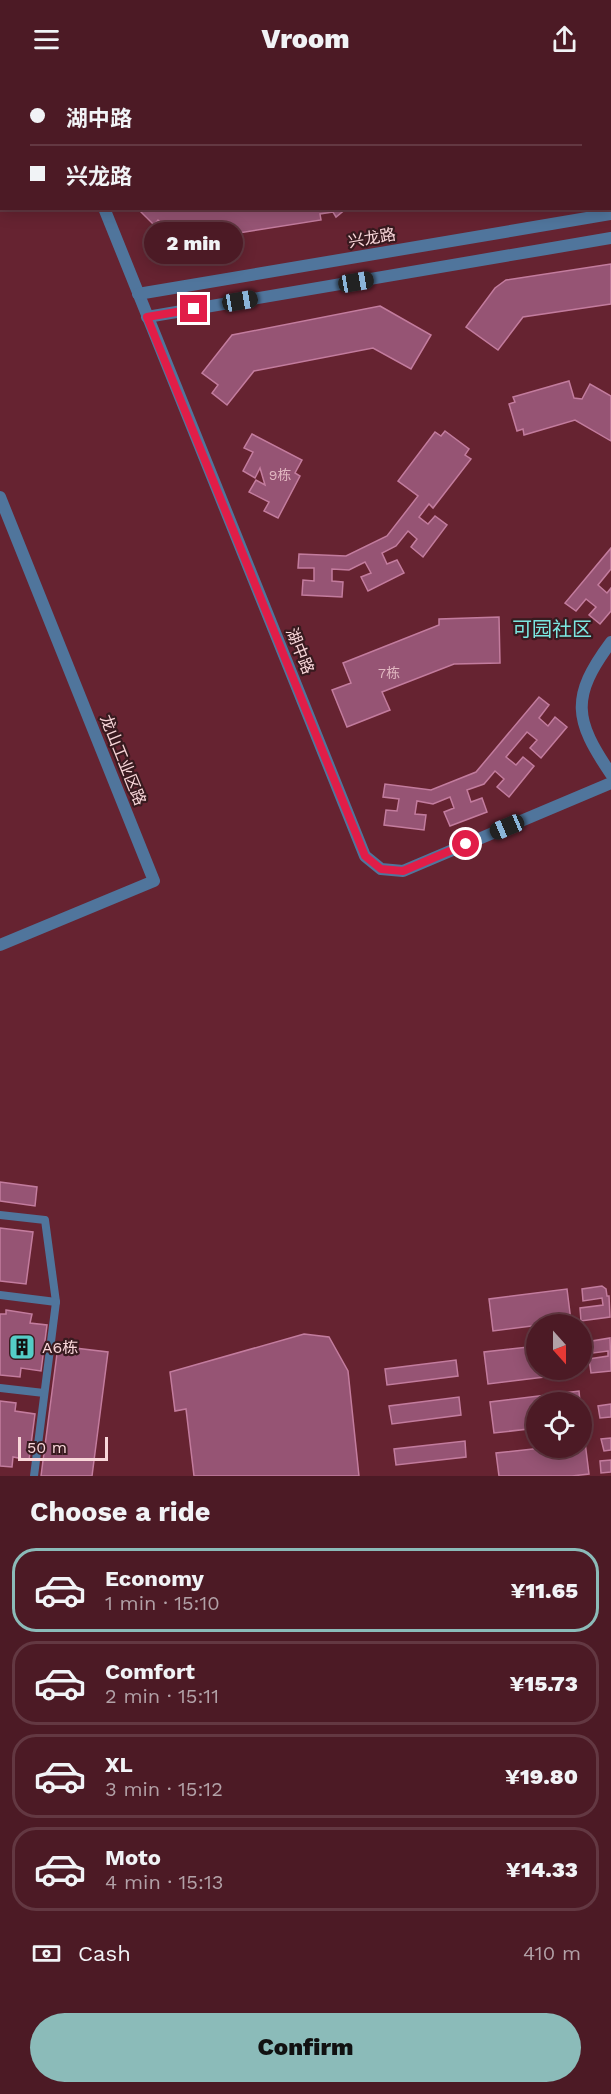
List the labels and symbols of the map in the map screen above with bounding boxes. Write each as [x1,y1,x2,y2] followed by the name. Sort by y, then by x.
[144,222,244,264] callout: 2 min
[347,224,397,252] street label: 兴龙路
[337,270,375,294] car
[221,289,259,313] car
[180,295,207,322] route end
[269,467,291,483] house number: 9栋
[512,617,592,641] district label: 可园社区
[282,625,318,677] street label: 湖中路
[378,665,400,681] house number: 7栋
[96,712,150,808] street label: 龙山工业区路
[487,812,527,842] car
[452,830,479,857] route start
[526,1314,592,1380] north arrow
[7,1332,37,1362] building icon: A6栋
[42,1338,78,1357] place label: A6栋
[18,1434,108,1462] scale bar

